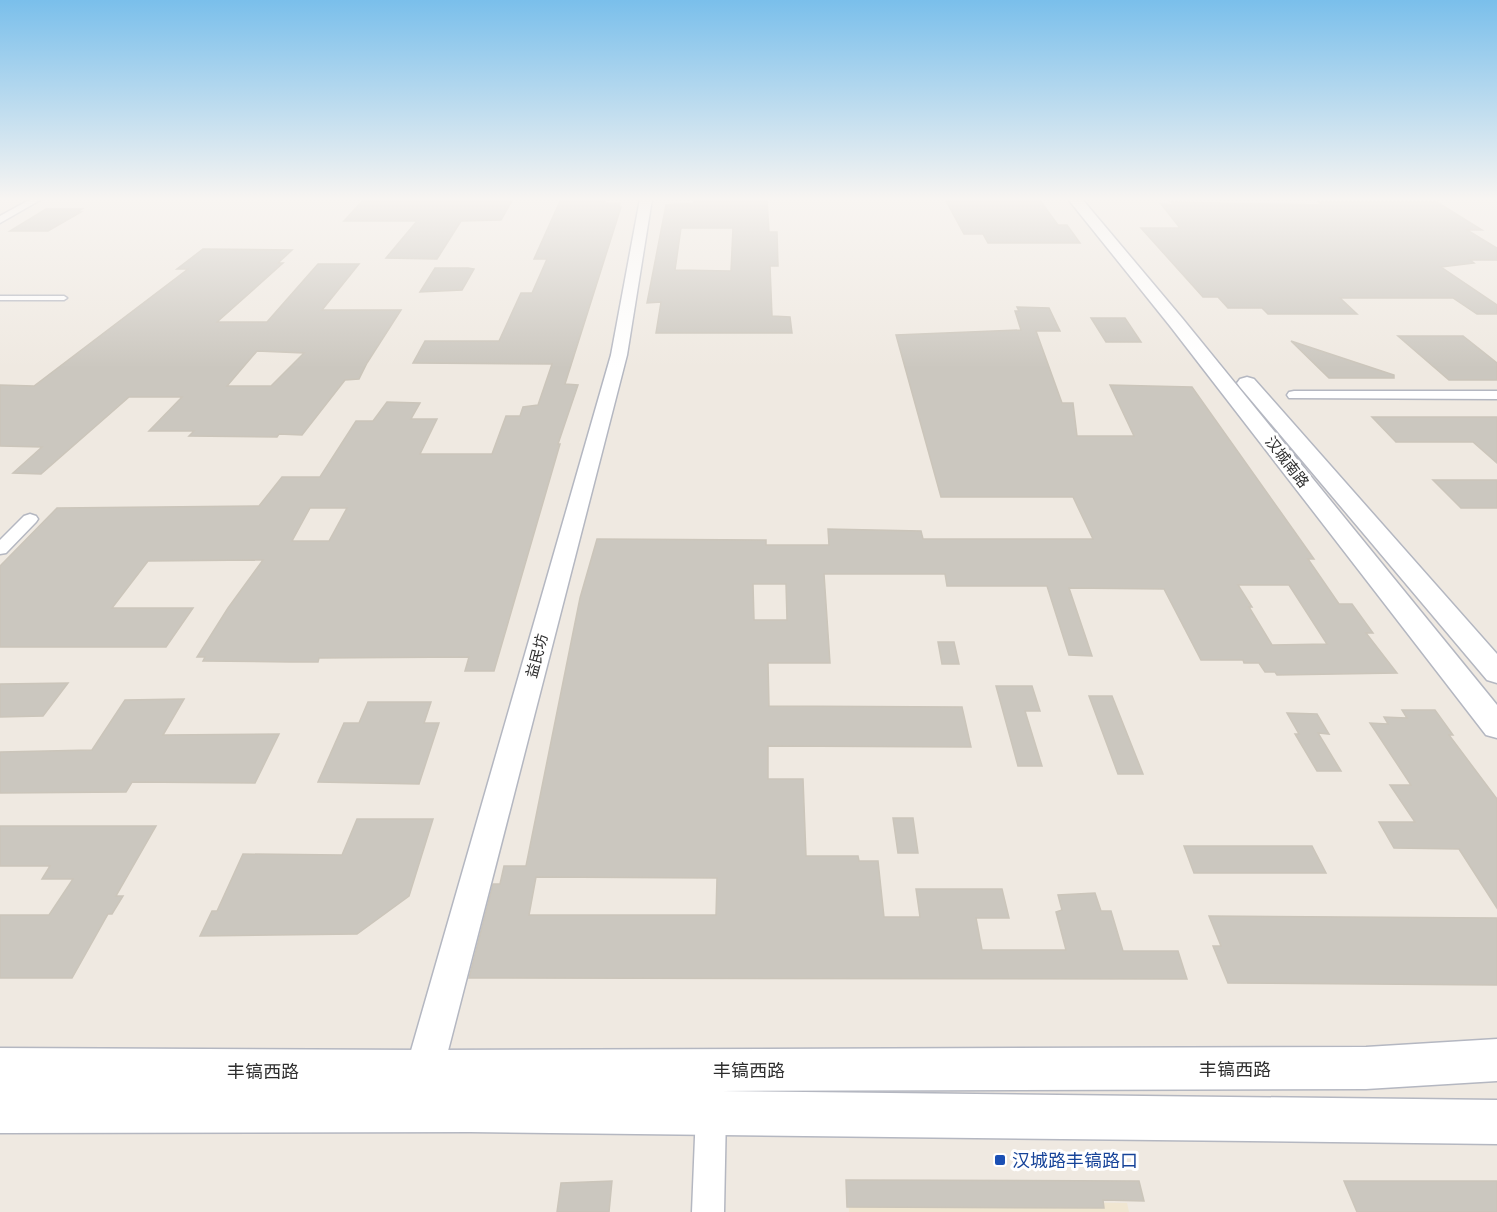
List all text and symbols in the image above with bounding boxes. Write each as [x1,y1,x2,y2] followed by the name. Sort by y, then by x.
[1261,433,1313,491] street label: 汉城南路
[522,632,552,680] street label: 益民坊
[1199,1059,1271,1080] street label: 丰镐西路
[713,1060,785,1081] street label: 丰镐西路
[227,1061,299,1082] street label: 丰镐西路
[1012,1150,1138,1171] place label: 汉城路丰镐路口
[993,1153,1007,1167] marker: 汉城路丰镐路口

